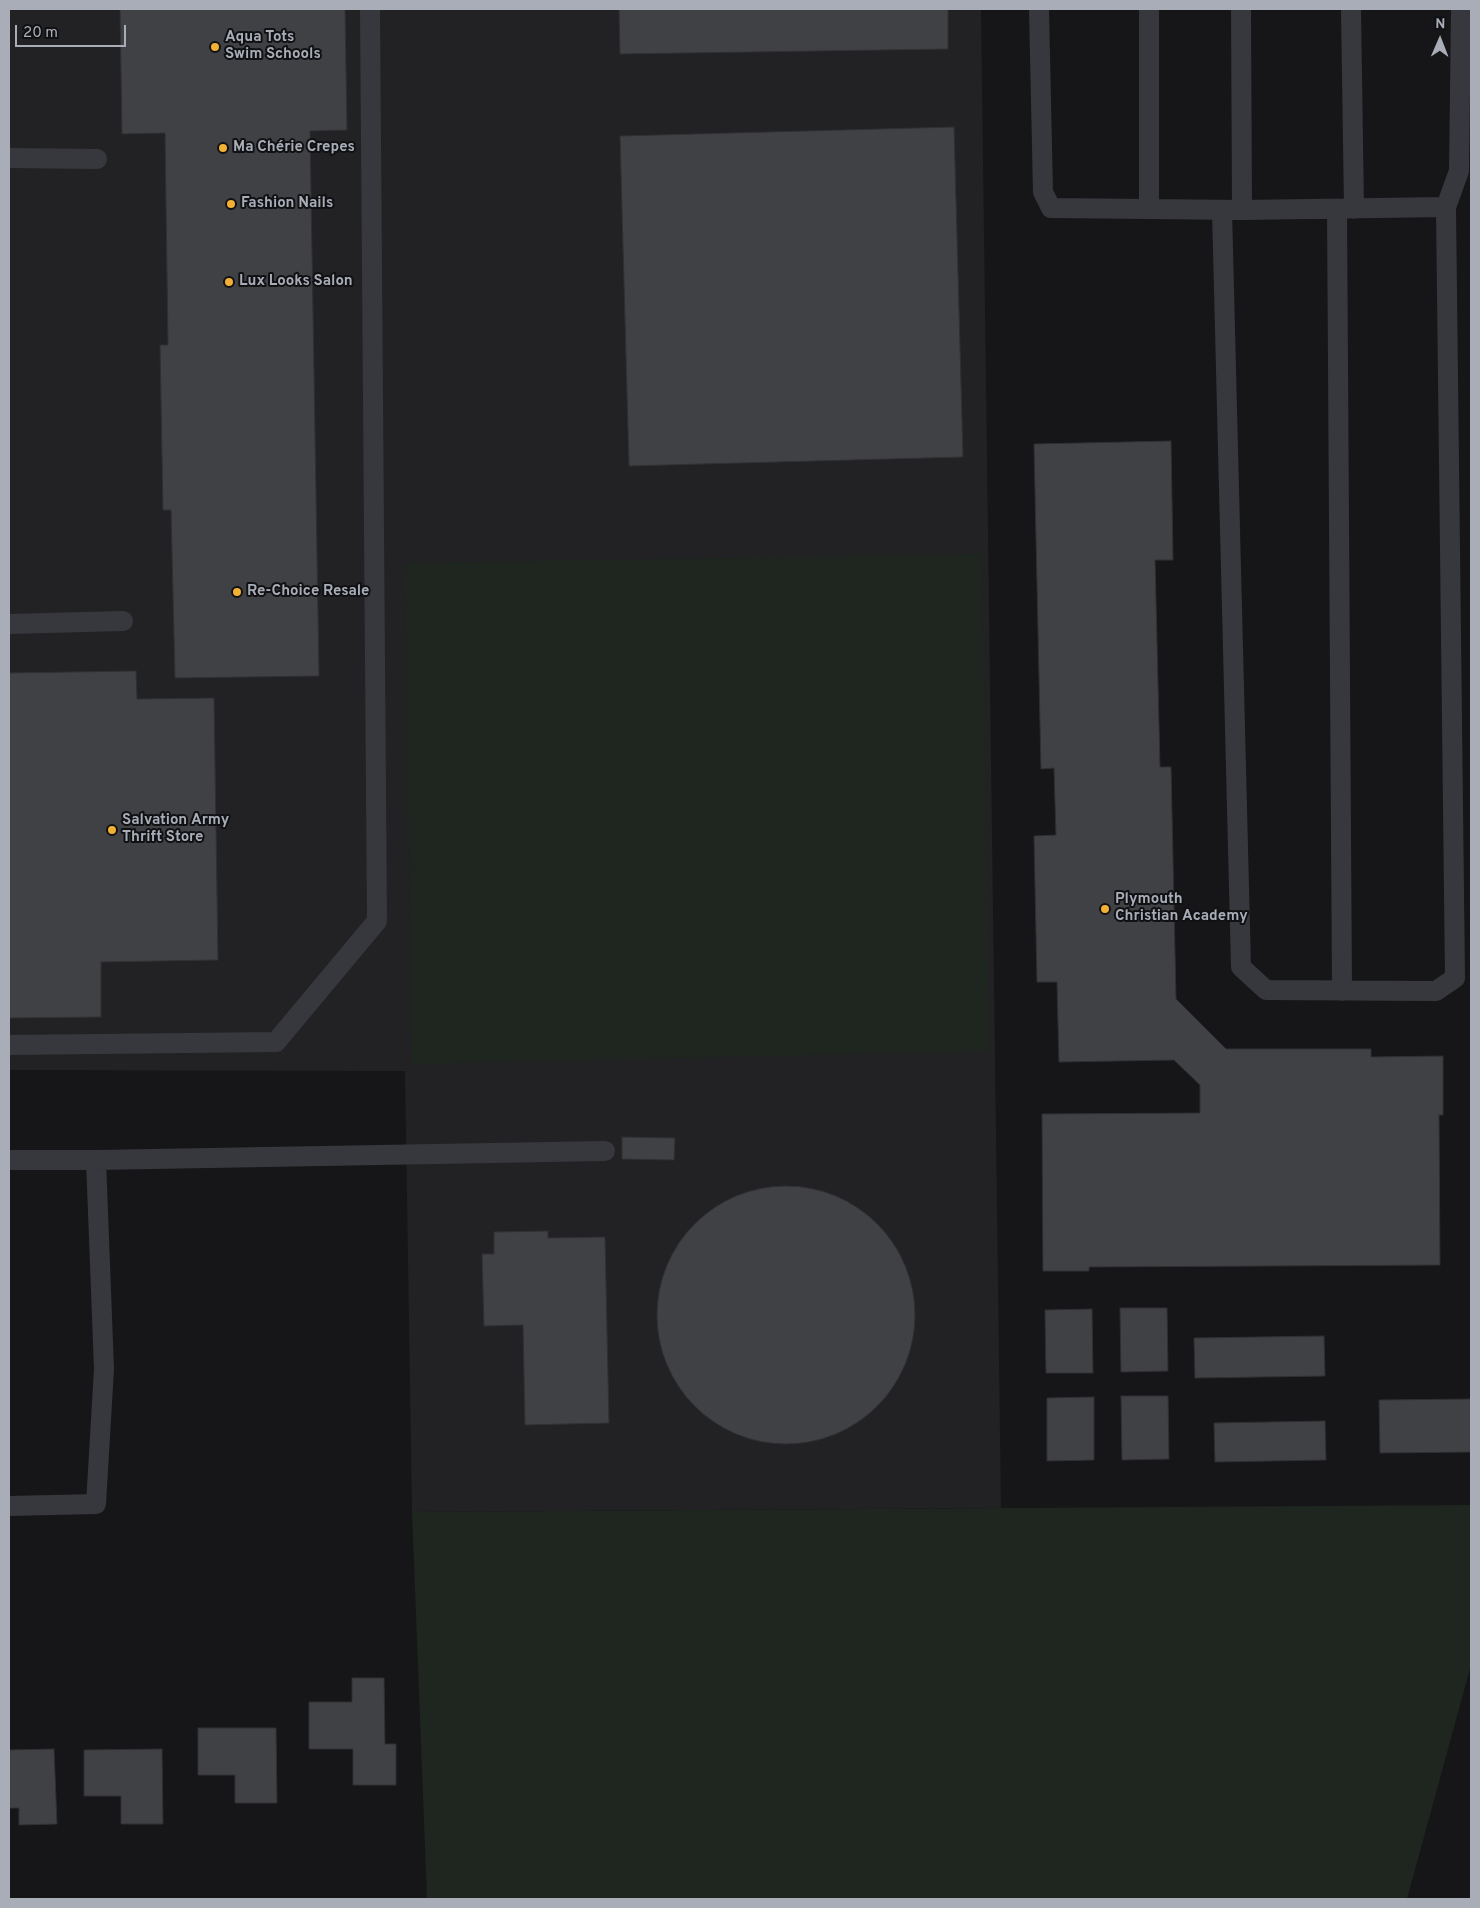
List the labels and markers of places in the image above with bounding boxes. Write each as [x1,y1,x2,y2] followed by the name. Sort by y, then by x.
[225,29,321,64] place label: Aqua Tots Swim Schools
[209,41,221,53] marker: Aqua Tots Swim Schools
[233,139,355,157] place label: Ma Chérie Crepes
[217,142,229,154] marker: Ma Chérie Crepes
[241,195,333,213] place label: Fashion Nails
[225,198,237,210] marker: Fashion Nails
[239,273,353,291] place label: Lux Looks Salon
[223,276,235,288] marker: Lux Looks Salon
[247,583,369,601] place label: Re-Choice Resale
[231,586,243,598] marker: Re-Choice Resale
[122,812,229,847] place label: Salvation Army Thrift Store
[106,824,118,836] marker: Salvation Army Thrift Store
[1115,891,1248,926] place label: Plymouth Christian Academy
[1099,903,1111,915] marker: Plymouth Christian Academy

